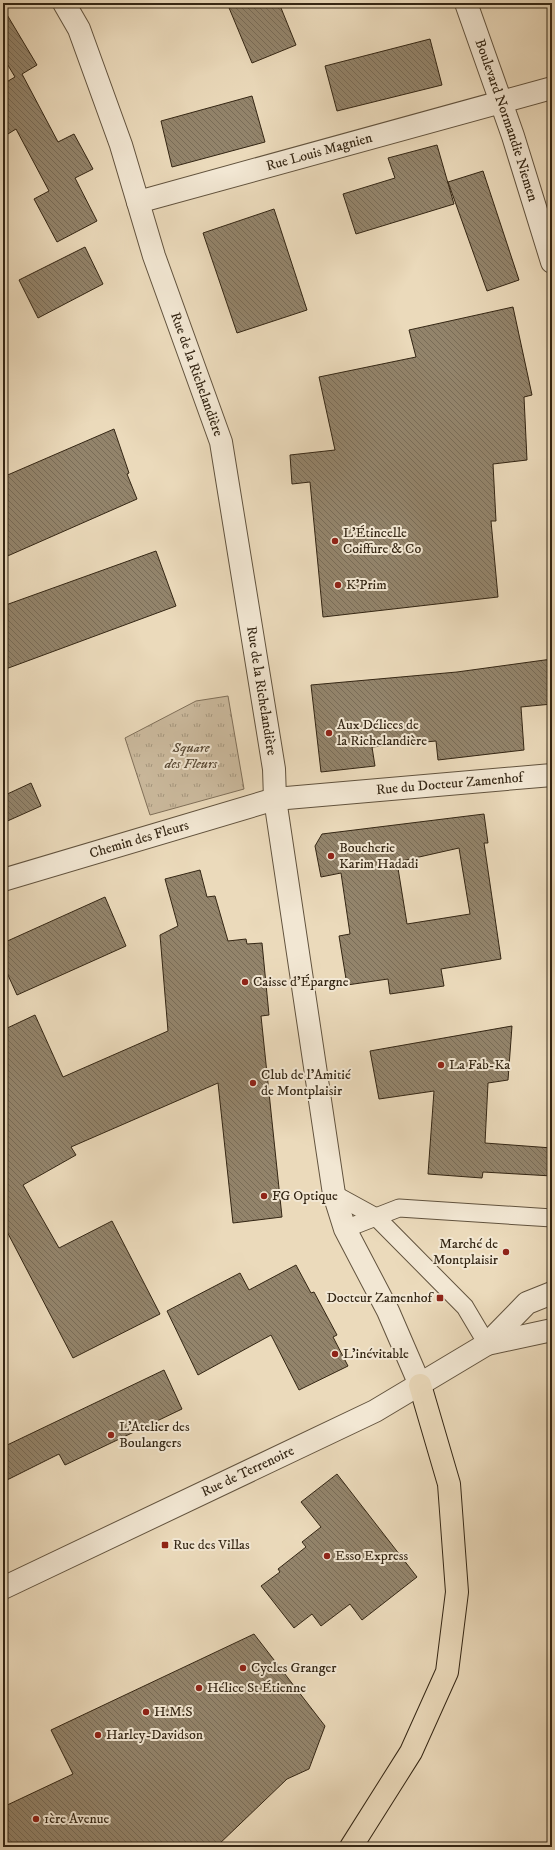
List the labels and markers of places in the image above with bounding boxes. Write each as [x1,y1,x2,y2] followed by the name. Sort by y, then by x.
[343,524,421,558] place label: L'Étincelle Coiffure & Co
[330,536,340,546] marker: L'Étincelle Coiffure & Co
[346,576,387,594] place label: K'Prim
[333,580,343,590] marker: K'Prim
[337,716,427,750] place label: Aux Délices de la Richelandière
[324,728,334,738] marker: Aux Délices de la Richelandière
[339,839,419,873] place label: Boucherie Karim Hadadi
[326,851,336,861] marker: Boucherie Karim Hadadi
[253,973,349,991] place label: Caisse d'Épargne
[240,977,250,987] marker: Caisse d'Épargne
[449,1056,510,1074] place label: La Fab-Ka
[436,1060,446,1070] marker: La Fab-Ka
[261,1066,351,1100] place label: Club de l'Amitié de Montplaisir
[248,1078,258,1088] marker: Club de l'Amitié de Montplaisir
[272,1187,338,1205] place label: FG Optique
[259,1191,269,1201] marker: FG Optique
[433,1235,499,1269] place label: Marché de Montplaisir
[501,1247,511,1257] marker: Marché de Montplaisir
[326,1289,435,1307] place label: Docteur Zamenhof
[435,1293,445,1303] marker: Docteur Zamenhof
[343,1345,409,1363] place label: L'inévitable
[330,1349,340,1359] marker: L'inévitable
[119,1418,190,1452] place label: L'Atelier des Boulangers
[106,1430,116,1440] marker: L'Atelier des Boulangers
[173,1536,250,1554] place label: Rue des Villas
[160,1540,170,1550] marker: Rue des Villas
[335,1547,409,1565] place label: Esso Express
[322,1551,332,1561] marker: Esso Express
[251,1659,337,1677] place label: Cycles Granger
[238,1663,248,1673] marker: Cycles Granger
[207,1679,306,1697] place label: Hélice St Étienne
[194,1683,204,1693] marker: Hélice St Étienne
[154,1703,193,1721] place label: H.M.S
[141,1707,151,1717] marker: H.M.S
[106,1726,204,1744] place label: Harley-Davidson
[93,1730,103,1740] marker: Harley-Davidson
[44,1810,110,1828] place label: 1ère Avenue
[31,1814,41,1824] marker: 1ère Avenue

